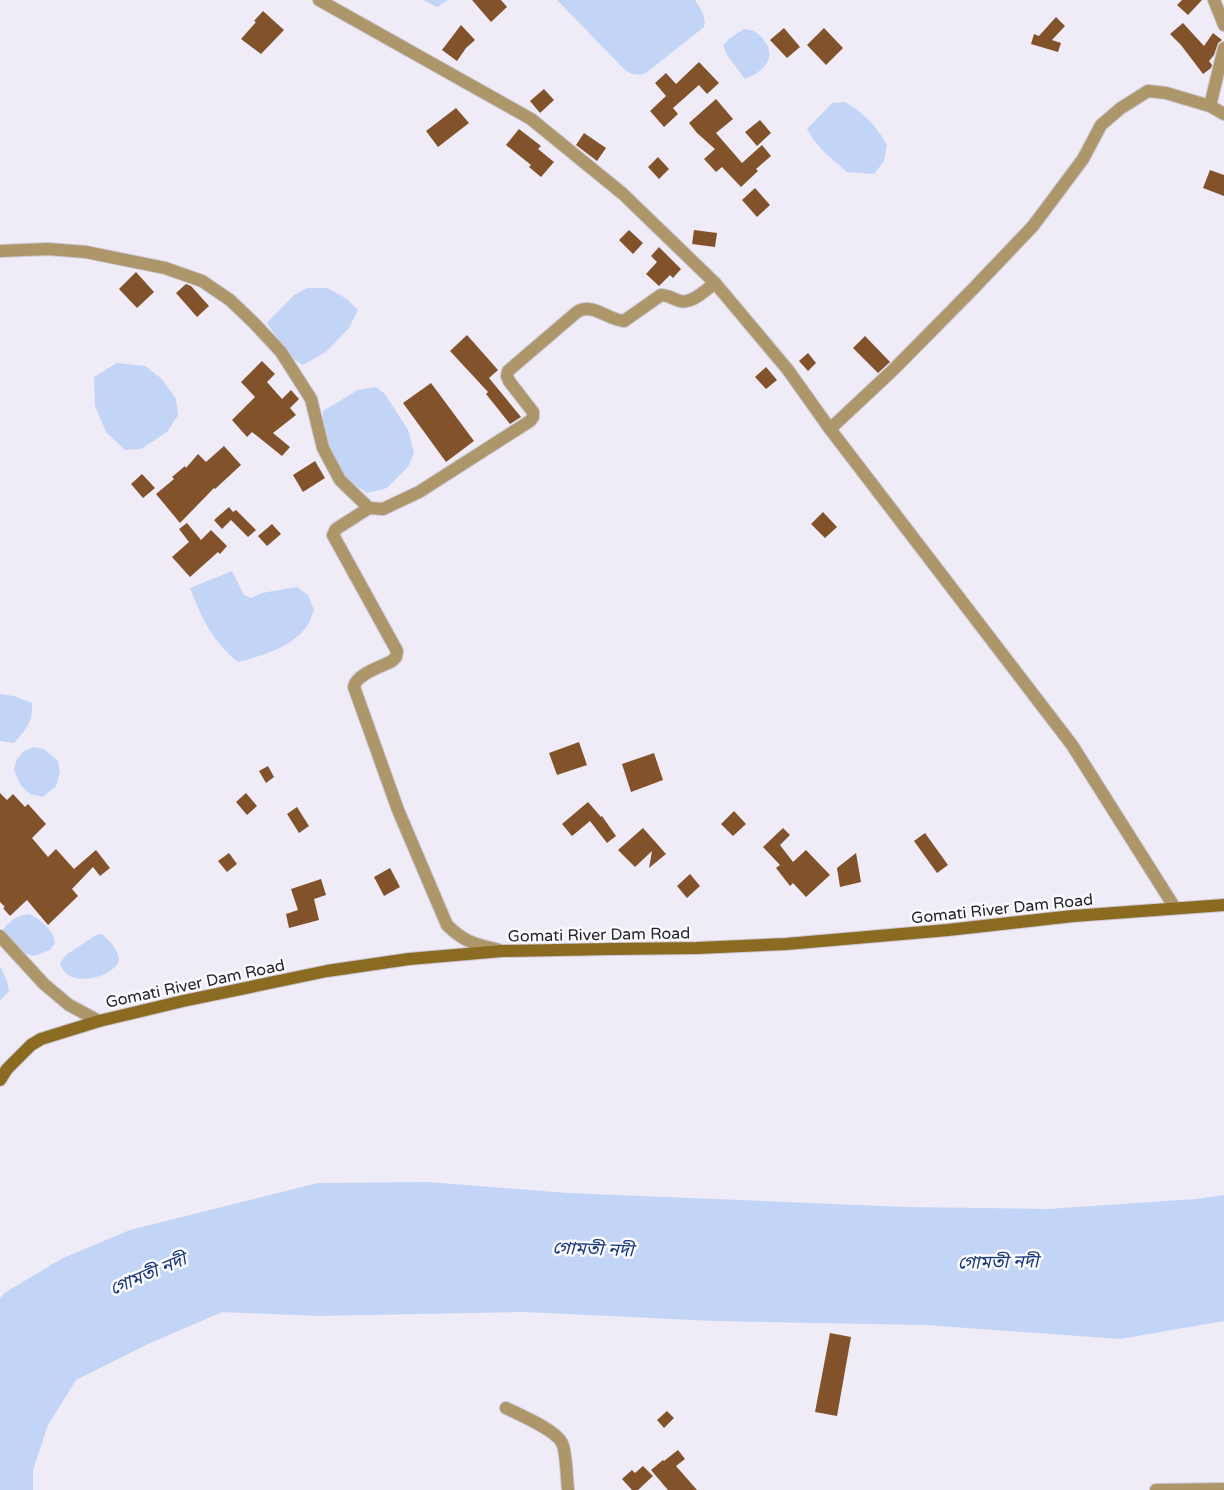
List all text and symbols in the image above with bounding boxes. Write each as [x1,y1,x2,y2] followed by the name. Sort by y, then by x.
[910,890,1094,928] street label: Gomati River Dam Road
[508,923,690,947] street label: Gomati River Dam Road
[104,955,287,1013] street label: Gomati River Dam Road
[552,1237,637,1262] water label: গোমতী নদী
[106,1247,193,1300] water label: গোমতী নদী
[957,1250,1042,1274] water label: গোমতী নদী

